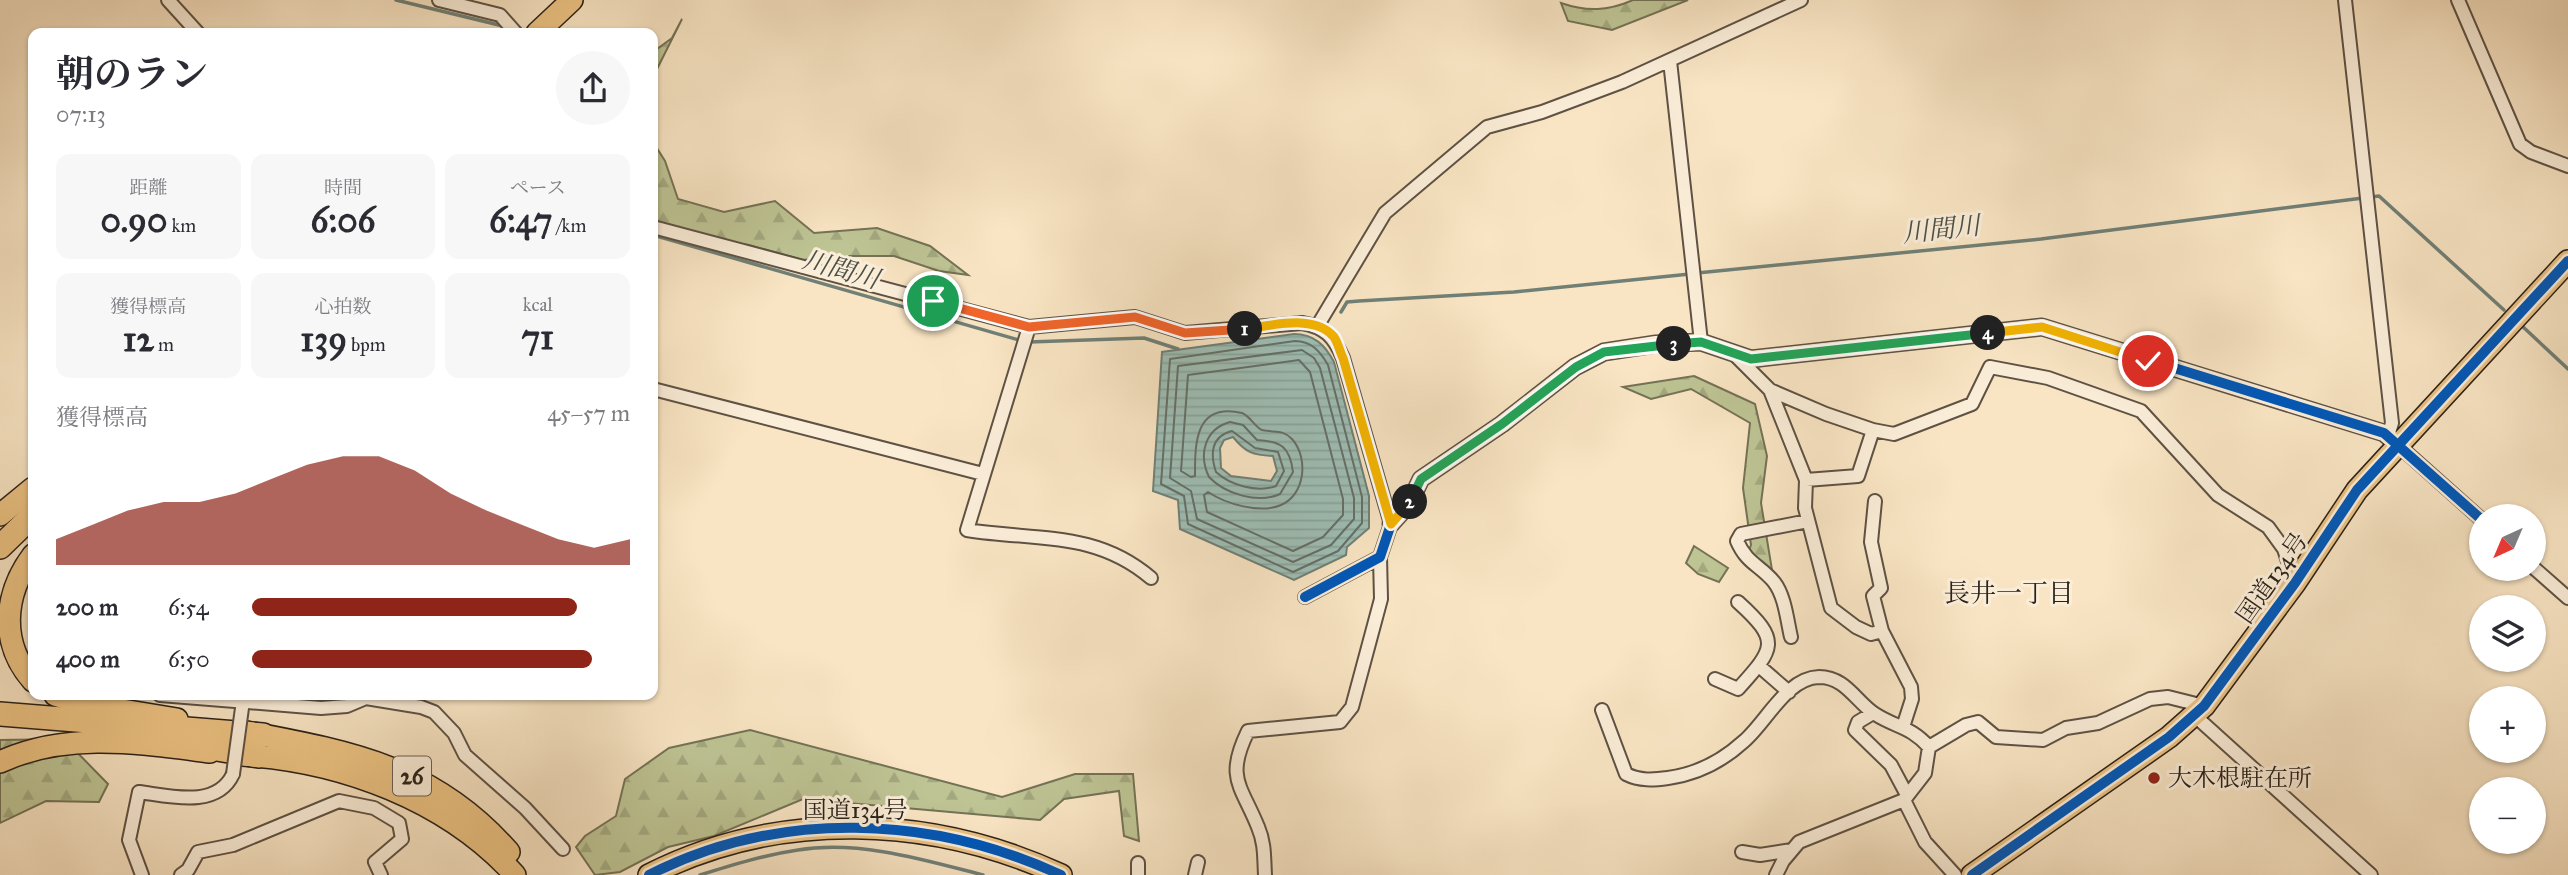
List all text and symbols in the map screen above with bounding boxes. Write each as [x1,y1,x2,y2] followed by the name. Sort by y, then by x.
[56,51,208,97] text: 朝のラン
[556,51,630,125] button: share
[56,100,106,128] text: 07:13
[129,176,167,199] text: 距離
[324,176,362,199] text: 時間
[510,176,566,199] text: ペース
[100,199,167,242] text: 0.90
[310,199,376,242] text: 6:06
[489,199,552,242] text: 6:47
[1901,209,1984,249] water label: 川間川
[167,214,196,237] text: km
[552,214,586,237] text: /km
[799,243,886,296] water label: 川間川
[903,271,963,331] pin
[914,282,952,320] icon: arrive
[523,293,553,316] text: kcal
[110,295,186,318] text: 獲得標高
[314,295,372,318] text: 心拍数
[1228,312,1262,346] pin: 1
[521,316,554,359] text: 71
[1970,316,2006,350] pin: 4
[1241,317,1248,340] text: 1
[123,318,154,361] text: 12
[300,318,347,361] text: 139
[1982,321,1993,344] text: 4
[1656,326,1692,362] pin: 3
[2118,331,2178,391] pin
[1670,332,1677,355] text: 3
[154,333,174,356] text: m
[347,333,386,356] text: bpm
[2129,342,2167,380] icon: check
[547,399,630,427] text: 45–57 m
[56,403,148,431] text: 獲得標高
[1392,484,1428,520] pin: 2
[1405,490,1414,513] text: 2
[2469,504,2546,581] north arrow
[2469,504,2546,854] map controls
[2230,527,2314,629] street label: 国道134号
[1944,577,2074,609] district label: 長井一丁目
[56,593,118,621] text: 200 m
[168,593,209,621] text: 6:54
[2469,595,2546,672] button: layers
[56,645,120,673] text: 400 m
[168,645,210,673] text: 6:50
[2469,686,2546,763] button: +
[393,756,431,796] road number: 26
[2168,763,2312,793] place label: 大木根駐在所
[2146,770,2162,786] marker: 大木根駐在所
[2469,777,2546,854] button: −
[803,795,907,825] street label: 国道134号

